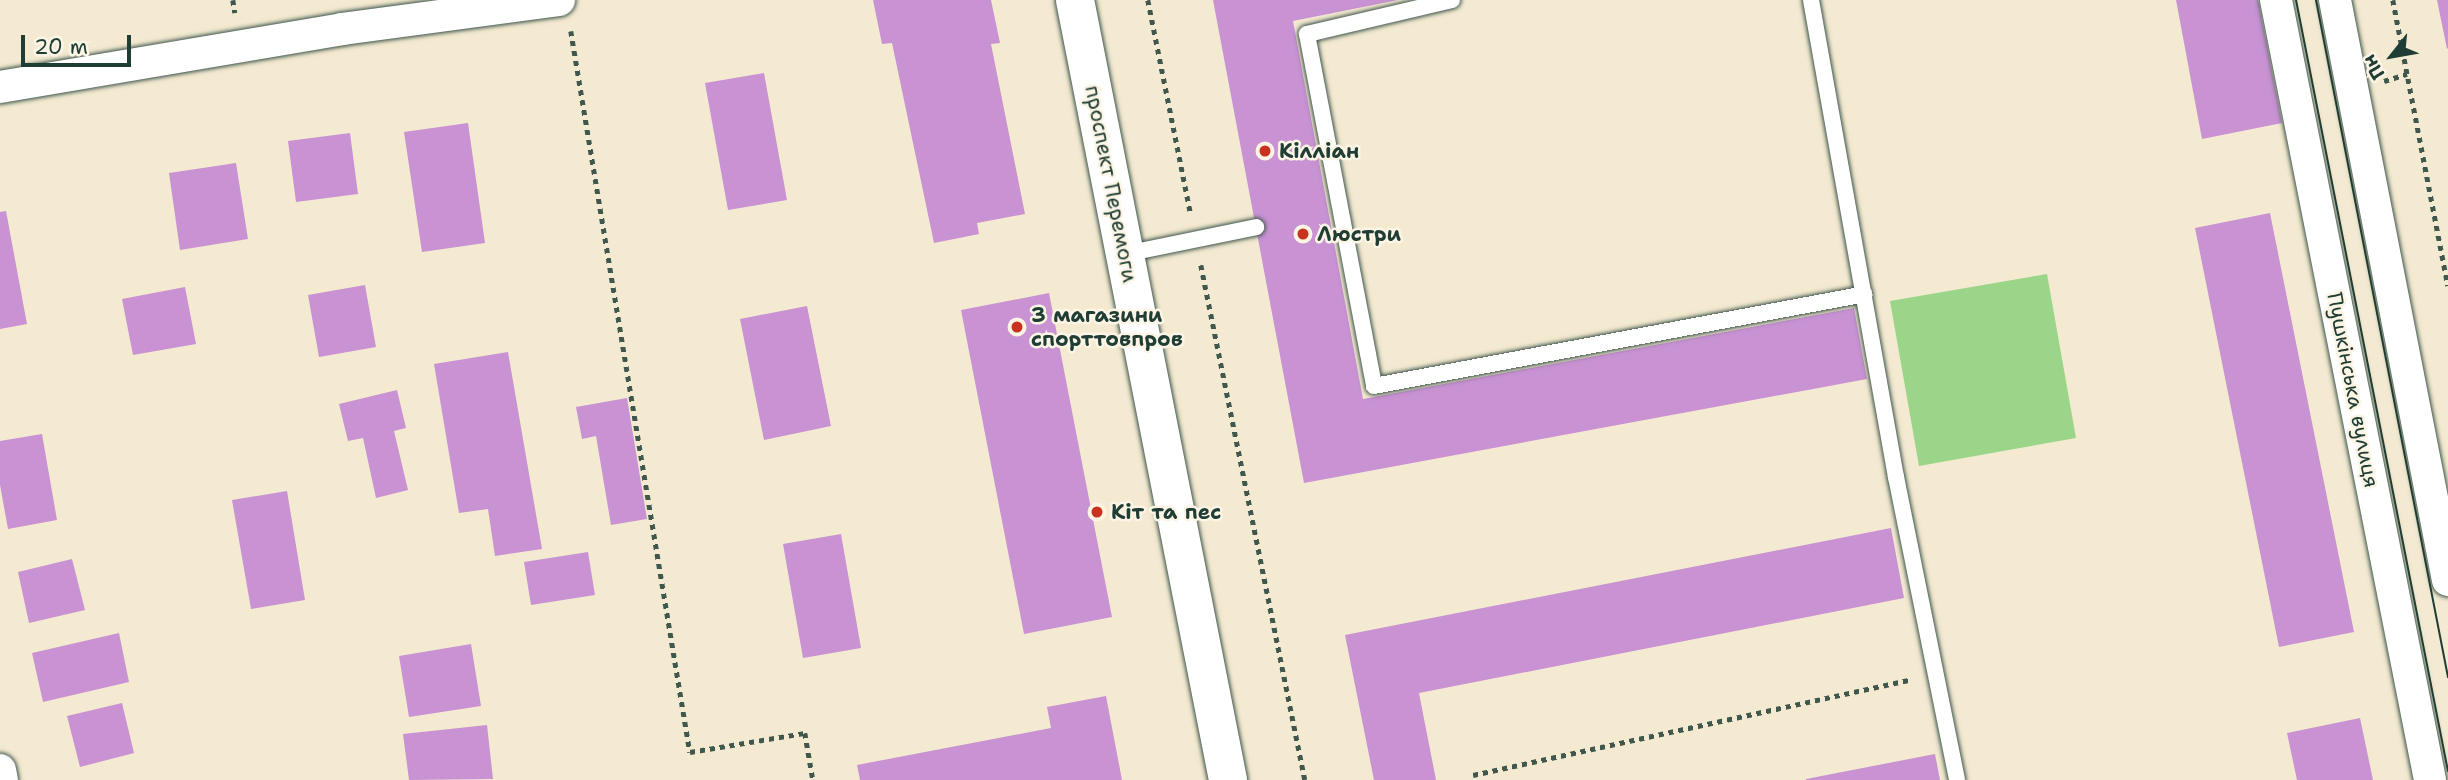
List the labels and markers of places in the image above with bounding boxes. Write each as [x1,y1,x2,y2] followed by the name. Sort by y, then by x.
[1279,138,1359,164] place label: Кілліан
[1257,143,1273,159] marker: Кілліан
[1317,221,1401,247] place label: Люстри
[1295,226,1311,242] marker: Люстри
[1031,302,1183,352] place label: 3 магазини спорттовпров
[1009,319,1025,335] marker: 3 магазини спорттовпров
[1111,499,1222,525] place label: Кіт та пес
[1089,504,1105,520] marker: Кіт та пес

